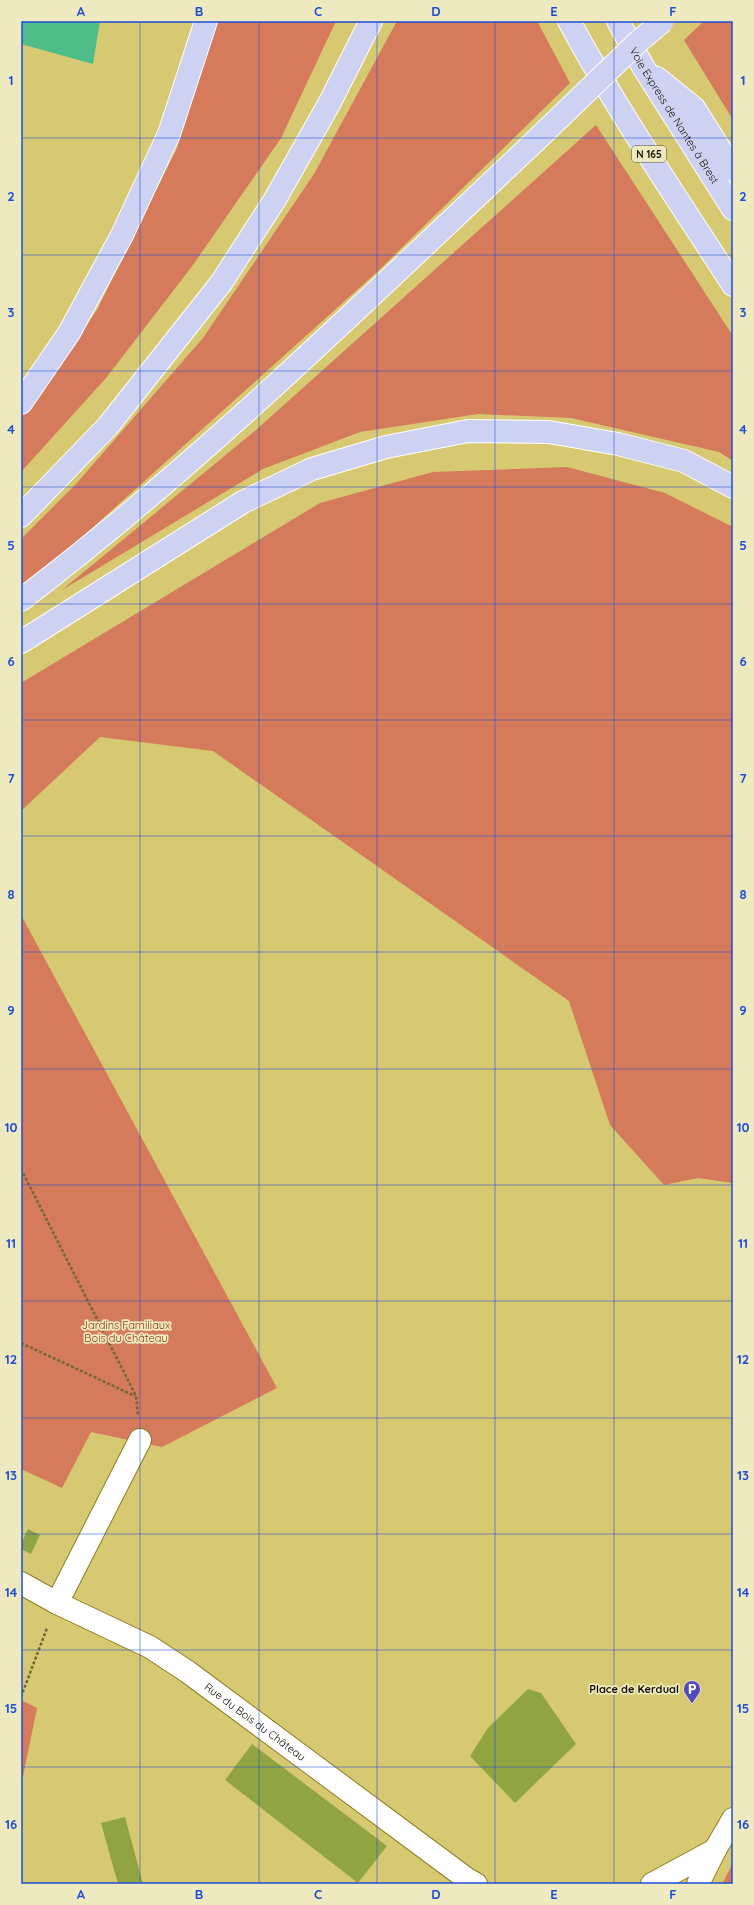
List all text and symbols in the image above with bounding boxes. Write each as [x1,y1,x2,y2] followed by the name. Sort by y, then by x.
[77,3,86,19] text: A
[195,3,203,19] text: B
[314,3,322,19] text: C
[431,3,441,19] text: D
[550,3,558,19] text: E
[669,3,677,19] text: F
[627,45,722,186] street label: Voie Express de Nantes à Brest
[8,72,14,88] text: 1
[740,72,746,88] text: 1
[632,146,666,162] road number: N 165
[7,188,15,204] text: 2
[739,188,747,204] text: 2
[8,304,15,320] text: 3
[740,304,747,320] text: 3
[7,421,15,437] text: 4
[739,421,747,437] text: 4
[7,537,15,553] text: 5
[739,537,747,553] text: 5
[7,653,15,669] text: 6
[739,653,747,669] text: 6
[7,770,15,786] text: 7
[739,770,747,786] text: 7
[7,886,15,902] text: 8
[739,886,747,902] text: 8
[7,1002,15,1018] text: 9
[739,1002,747,1018] text: 9
[4,1119,18,1135] text: 10
[736,1119,750,1135] text: 10
[6,1235,16,1251] text: 11
[738,1235,748,1251] text: 11
[82,1318,170,1345] park label: Jardins Familiaux Bois du Château
[5,1351,17,1367] text: 12
[737,1351,749,1367] text: 12
[5,1467,17,1483] text: 13
[737,1467,749,1483] text: 13
[5,1584,18,1600] text: 14
[737,1584,750,1600] text: 14
[682,1679,702,1704] parking icon: Place de Kerdual
[202,1680,308,1764] street label: Rue du Bois du Château
[589,1682,679,1696] place label: Place de Kerdual
[5,1700,17,1716] text: 15
[737,1700,749,1716] text: 15
[5,1816,17,1832] text: 16
[737,1816,749,1832] text: 16
[77,1886,86,1902] text: A
[195,1886,203,1902] text: B
[314,1886,322,1902] text: C
[431,1886,441,1902] text: D
[550,1886,558,1902] text: E
[669,1886,677,1902] text: F

